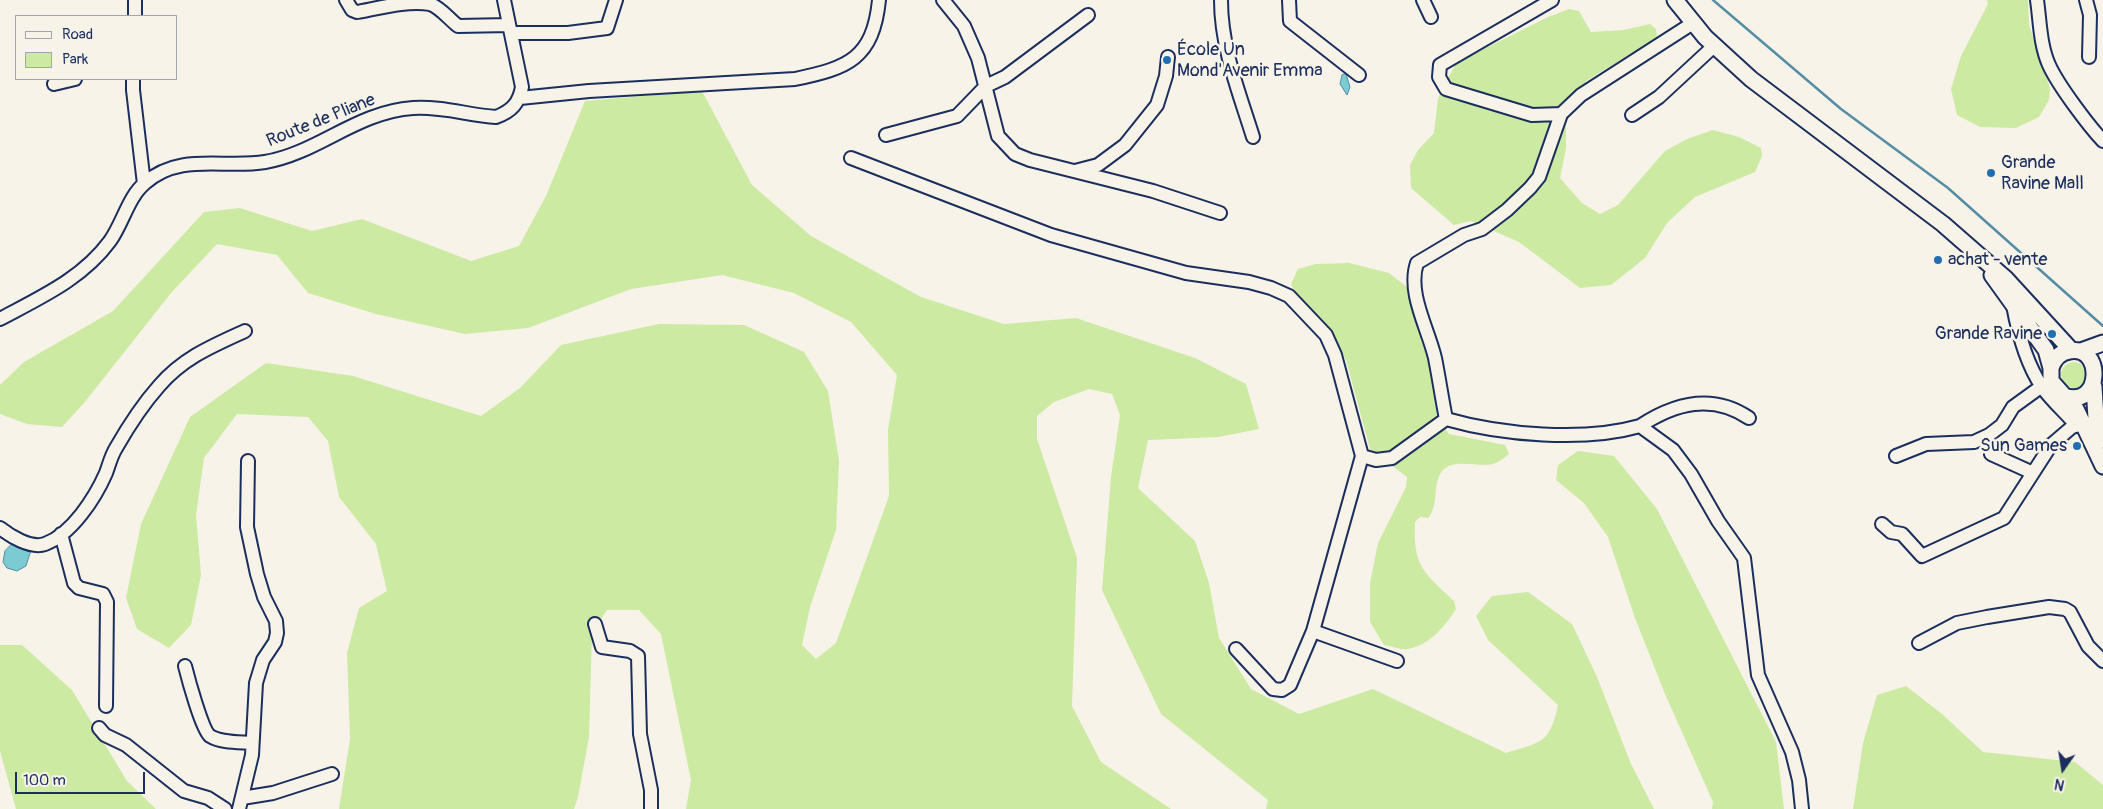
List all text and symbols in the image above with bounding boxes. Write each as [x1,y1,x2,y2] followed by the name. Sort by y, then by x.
[15,15,178,80] legend
[62,25,93,44] text: Road
[1177,39,1323,82] place label: École Un Mond'Avenir Emma
[62,50,88,69] text: Park
[1161,54,1173,66] marker: École Un Mond'Avenir Emma
[264,89,378,153] street label: Route de Pliane
[2001,152,2084,194] place label: Grande Ravine Mall
[1985,167,1997,179] marker: Grande Ravine Mall
[1948,249,2047,271] place label: achat - vente
[1932,254,1944,266] marker: achat - vente
[1935,323,2042,345] place label: Grande Ravine
[2046,328,2058,340] marker: Grande Ravine
[1980,435,2067,457] place label: Sun Games
[2071,440,2083,452] marker: Sun Games
[2038,744,2088,794] north arrow
[18,762,148,794] scale bar
[23,771,66,790] text: 100 m
[2053,775,2066,793] text: N

